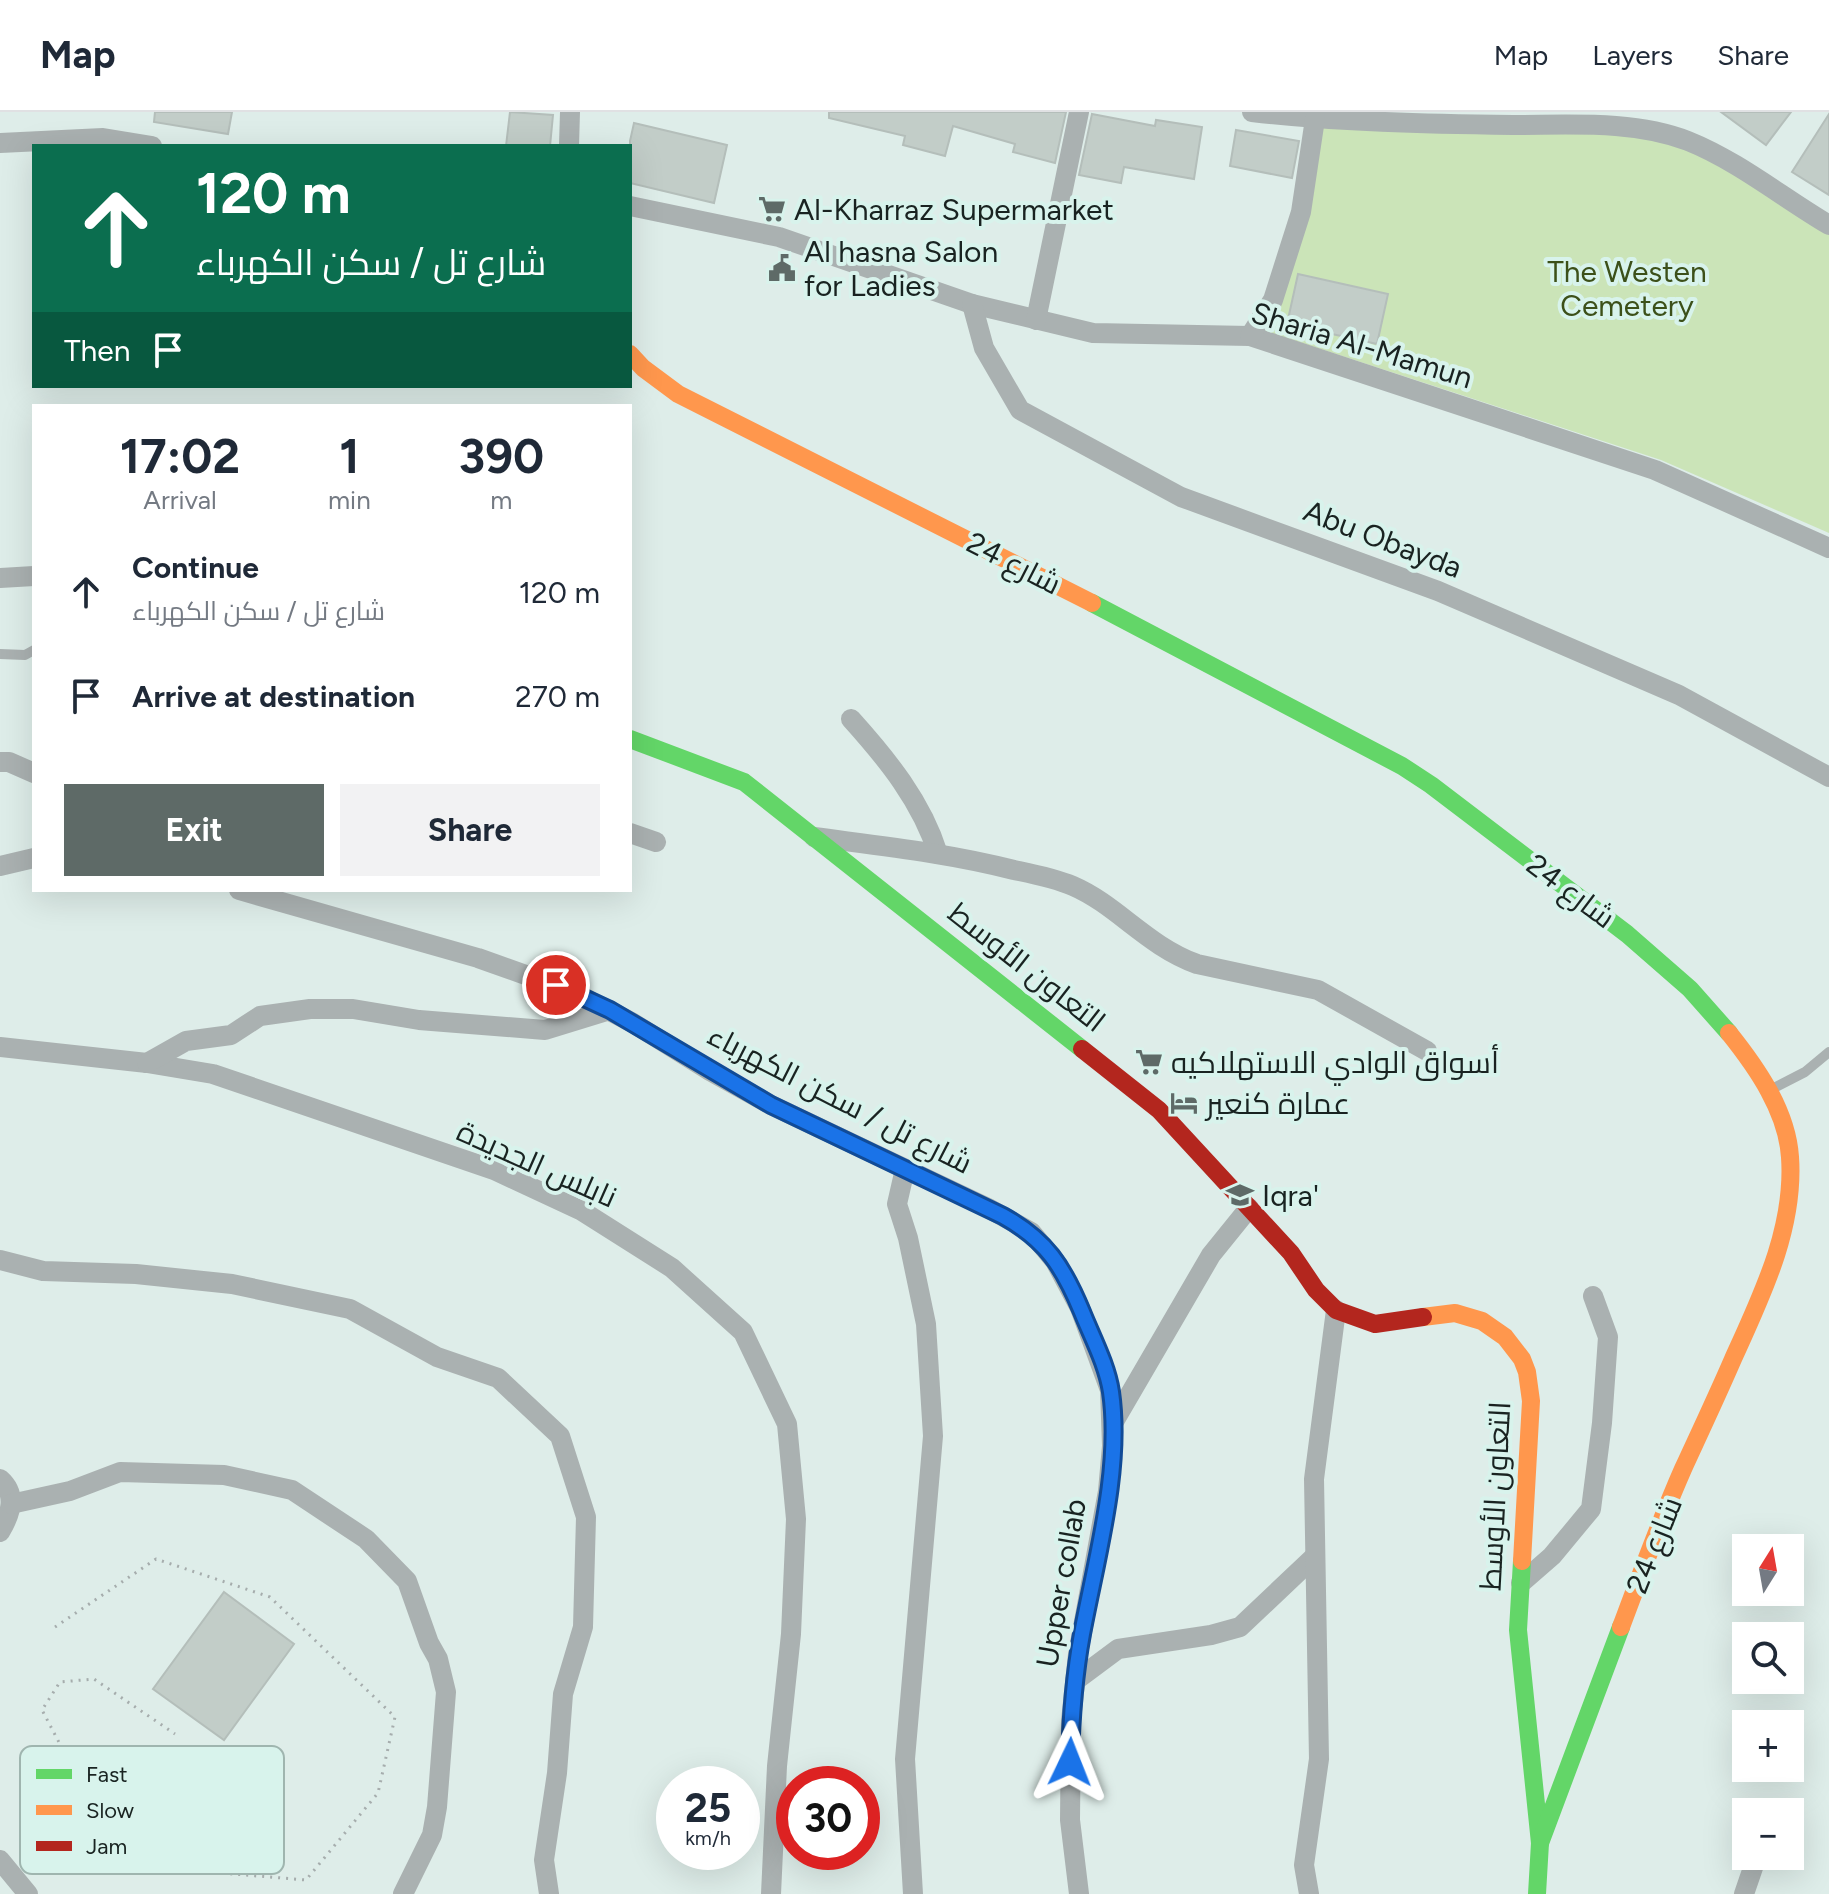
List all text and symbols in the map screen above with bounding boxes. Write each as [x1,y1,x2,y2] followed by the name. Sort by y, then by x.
[40,32,116,78] text: Map
[1494,38,1548,72] text: Map
[1592,38,1673,72] text: Layers
[1717,38,1789,72] text: Share
[196,160,351,227] text: 120 m
[64,176,168,280] icon: ahead
[794,191,1114,228] place label: Al-Kharraz Supermarket
[757,194,787,224] supermarket icon: Al-Kharraz Supermarket
[804,233,998,304] place label: Al hasna Salon for Ladies
[196,241,546,284] text: شارع تل / سكن الكهرباء
[767,253,797,283] public building icon: Al hasna Salon for Ladies
[1547,253,1707,324] park label: The Westen Cemetery
[1247,294,1477,396] street label: Sharia Al-Mamun
[146,328,190,372] icon: arrive
[64,332,130,369] text: Then
[120,427,240,485] text: 17:02
[339,427,359,485] text: 1
[459,427,544,485] text: 390
[143,484,217,516] text: Arrival
[328,484,371,516] text: min
[490,484,512,516] text: m
[1299,492,1467,586] street label: Abu Obayda
[960,524,1067,604] street label: شارع 24
[132,549,259,586] text: Continue
[64,570,108,614] icon: ahead
[519,574,600,611] text: 120 m
[132,595,385,627] text: شارع تل / سكن الكهرباء
[64,674,108,718] icon: arrive
[132,678,415,715] text: Arrive at destination
[515,678,600,715] text: 270 m
[64,784,324,876] button: Exit
[340,784,600,876] button: Share
[1518,846,1622,938] street label: شارع 24
[941,894,1113,1040] street label: التعاون الأوسط
[522,951,590,1019] pin
[534,963,578,1007] icon: arrive
[701,1016,978,1184] street label: شارع تل / سكن الكهرباء
[1171,1044,1499,1086] place label: أسواق الوادي الاستهلاكيه
[1134,1047,1164,1077] supermarket icon: أسواق الوادي الاستهلاكيه
[1204,1085,1350,1122] place label: عمارة كنعير
[1169,1088,1199,1118] hotel icon: عمارة كنعير
[451,1112,623,1216] street label: نابلس الجديدة
[1262,1177,1319,1214] place label: Iqra'
[1225,1180,1255,1210] school or university icon: Iqra'
[1472,1401,1518,1591] street label: التعاون الأوسط
[1618,1491,1692,1599] street label: شارع 24
[1028,1496,1094,1670] street label: Upper collab
[1732,1534,1804,1606] north arrow
[1732,1534,1804,1870] map controls
[1732,1622,1804,1694] button: search
[1732,1710,1804,1782] button: +
[1028,1720,1112,1804] position arrow
[20,1746,284,1874] legend
[86,1761,128,1788] text: Fast
[776,1766,880,1870] speed limit sign: 30
[685,1784,731,1832] text: 25
[86,1797,135,1824] text: Slow
[1732,1798,1804,1870] button: −
[685,1826,731,1850] text: km/h
[86,1833,127,1860] text: Jam

